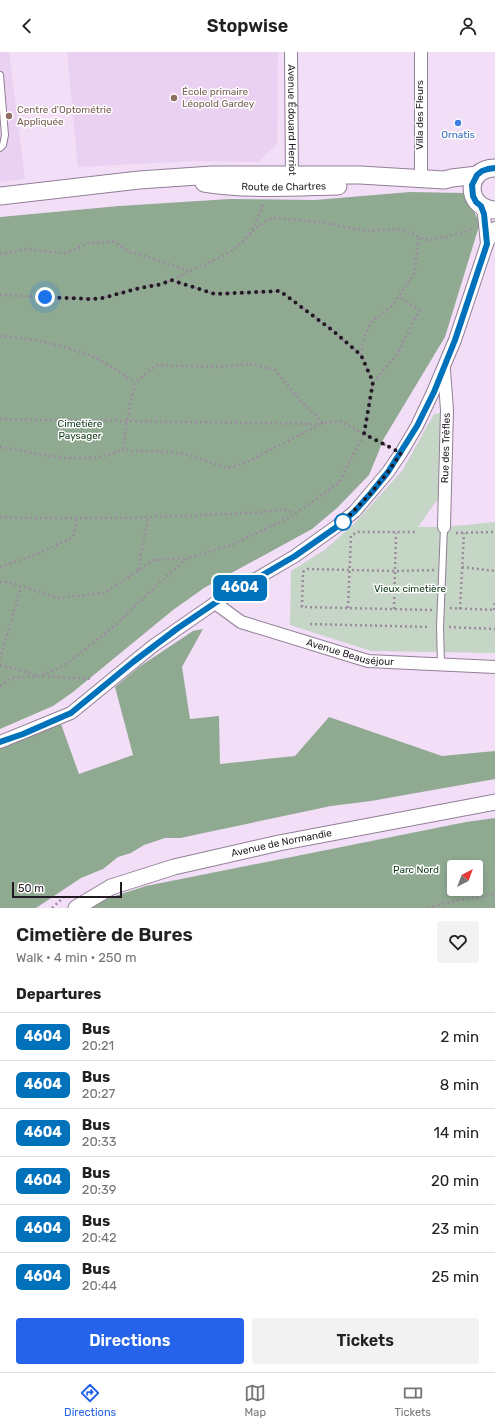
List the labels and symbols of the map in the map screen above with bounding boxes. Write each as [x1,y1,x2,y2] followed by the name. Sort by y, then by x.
[285,64,298,176] street label: Avenue Édouard Herriot
[414,80,426,150] street label: Villa des Fleurs
[182,86,255,110] place label: École primaire Léopold Gardey
[169,93,179,103] marker: École primaire Léopold Gardey
[17,104,112,128] place label: Centre d'Optométrie Appliquée
[4,111,14,121] marker: Centre d'Optométrie Appliquée
[453,118,463,128] marker: Ornatis
[441,129,475,141] place label: Ornatis
[241,180,326,194] street label: Route de Chartres
[35,287,55,307] your location
[439,413,453,483] street label: Rue des Trèfles
[58,418,103,442] park label: Cimetière Paysager
[334,513,352,531] unlabelled marker
[212,575,268,601] line badge: 4604
[374,583,446,595] park label: Vieux cimetière
[305,636,395,668] street label: Avenue Beauséjour
[230,827,333,860] street label: Avenue de Normandie
[447,860,483,896] north arrow
[393,864,439,876] park label: Parc Nord
[12,880,122,899] scale bar

